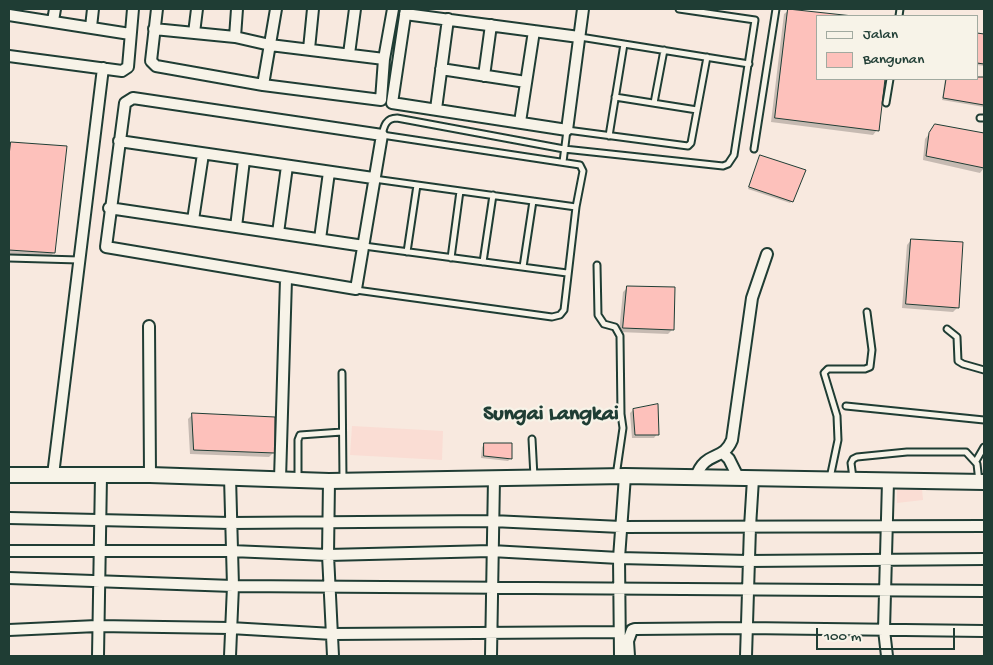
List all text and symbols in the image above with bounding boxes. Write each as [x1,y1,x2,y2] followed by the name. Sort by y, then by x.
[816,15,978,80] legend
[863,26,898,44] text: Jalan
[863,51,924,69] text: Bangunan
[483,403,619,429] district label: Sungai Langkai
[818,618,957,650] scale bar
[824,628,861,646] text: 100 m

